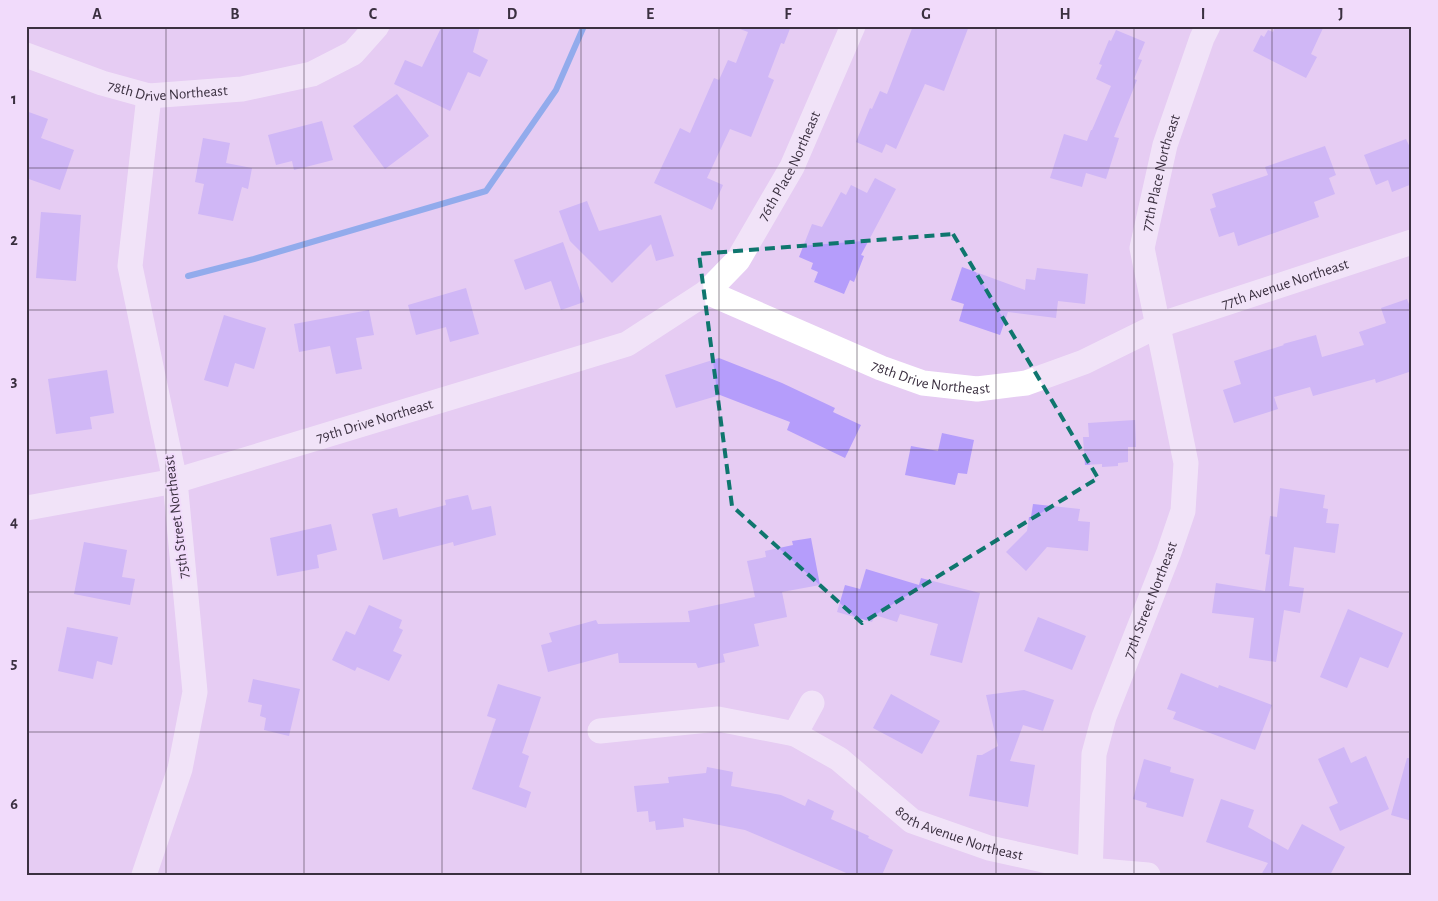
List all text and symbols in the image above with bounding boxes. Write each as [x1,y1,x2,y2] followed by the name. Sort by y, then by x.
[92,6,102,22] text: A
[230,6,240,22] text: B
[369,6,378,22] text: C
[507,6,518,22] text: D
[646,6,654,22] text: E
[784,6,792,22] text: F
[921,6,931,22] text: G
[1059,6,1071,22] text: H
[1201,6,1205,22] text: I
[1338,6,1344,22] text: J
[106,78,228,104] street label: 78th Drive Northeast
[11,91,17,107] text: 1
[755,109,823,224] street label: 76th Place Northeast
[1139,112,1183,233] street label: 77th Place Northeast
[10,232,18,248] text: 2
[1220,256,1351,312] street label: 77th Avenue Northeast
[869,358,991,397] street label: 78th Drive Northeast
[11,373,18,389] text: 3
[315,396,435,446] street label: 79th Drive Northeast
[161,454,192,579] street label: 75th Street Northeast
[10,514,18,530] text: 4
[1121,540,1180,661] street label: 77th Street Northeast
[11,655,18,671] text: 5
[10,796,18,812] text: 6
[892,803,1024,863] street label: 80th Avenue Northeast

